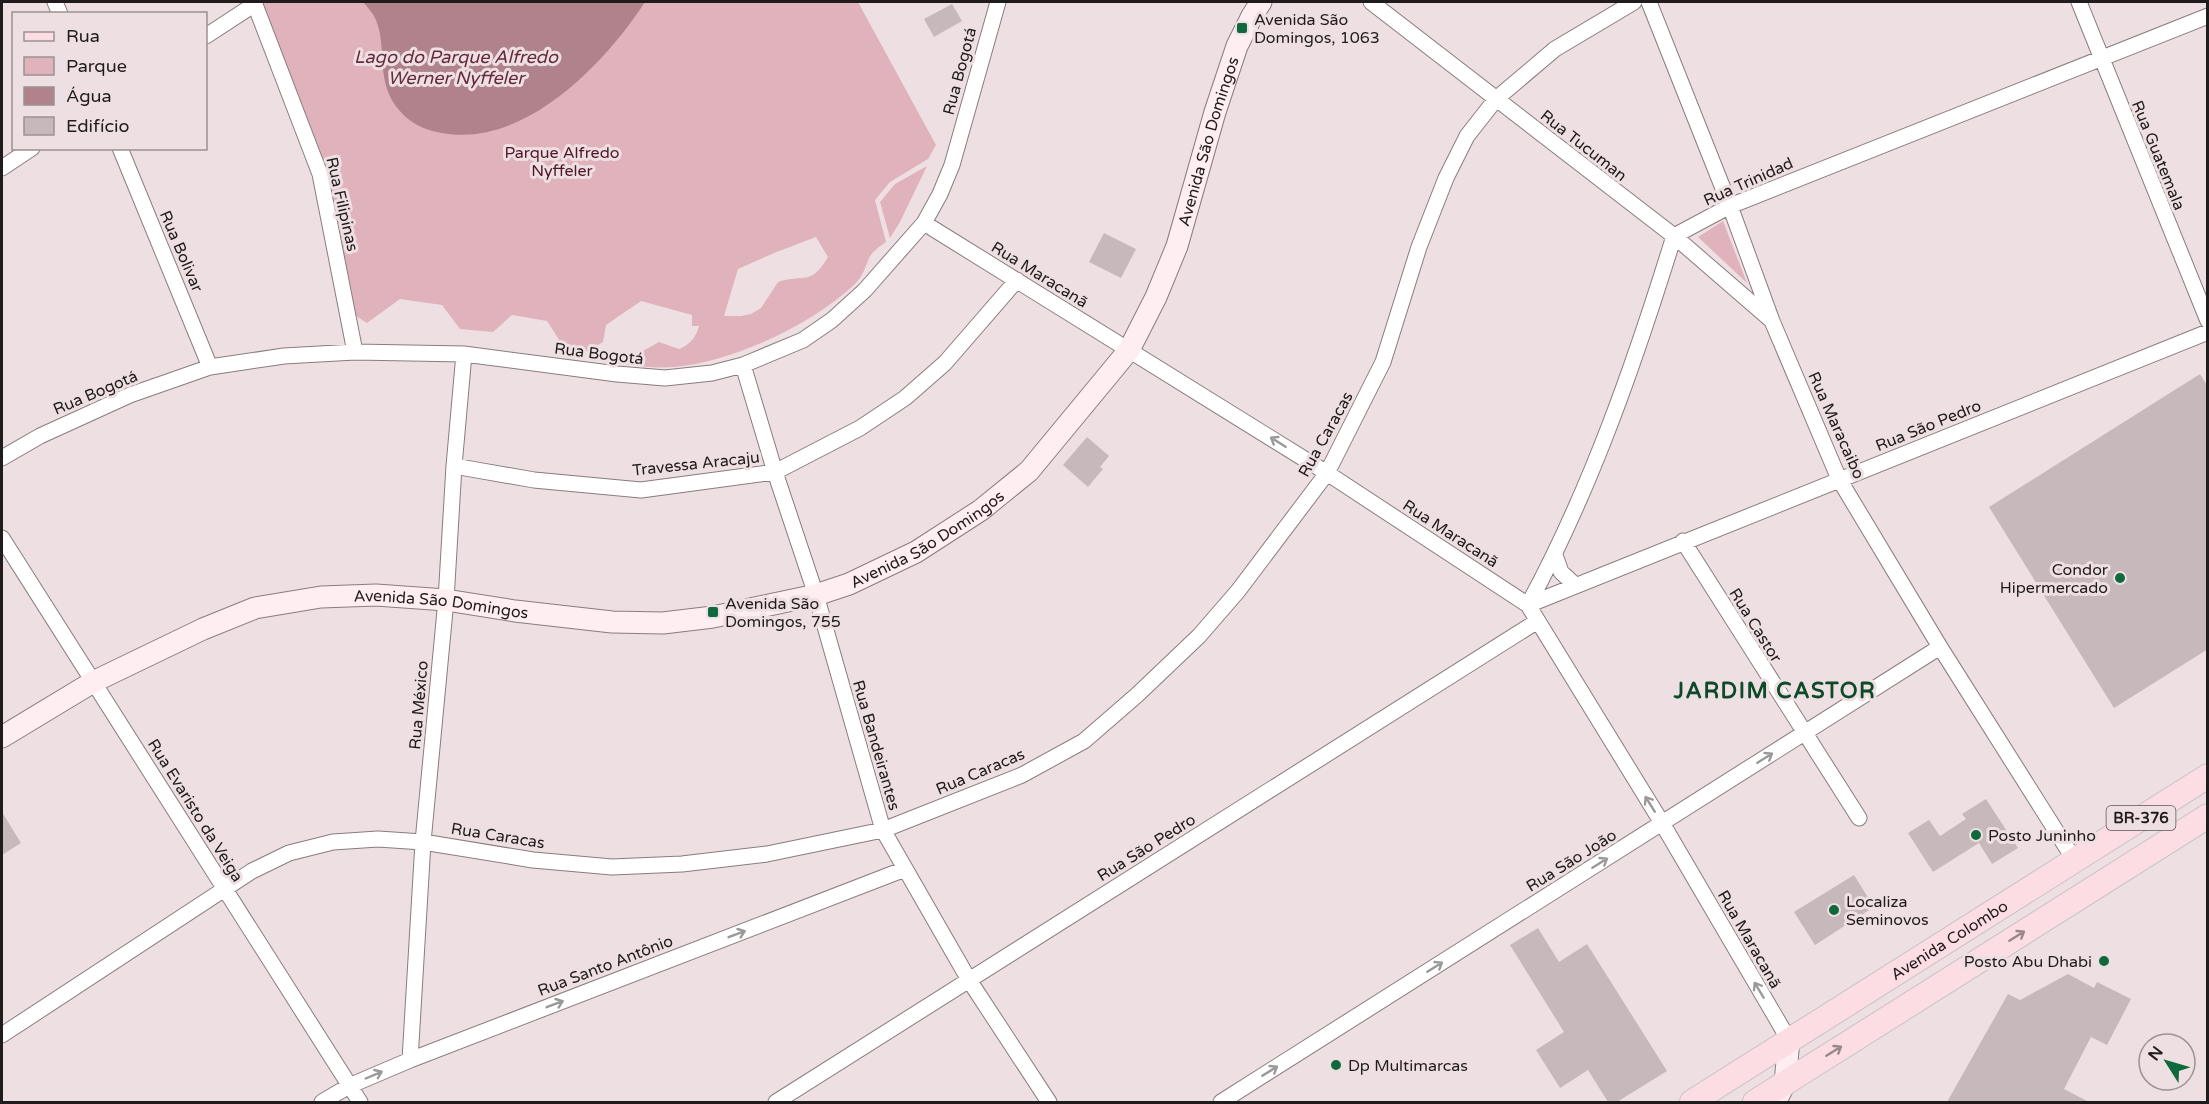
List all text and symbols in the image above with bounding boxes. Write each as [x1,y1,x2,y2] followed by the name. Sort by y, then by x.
[1254,10,1380,48] place label: Avenida São Domingos, 1063
[12,12,207,150] legend
[1235,21,1249,35] marker: Avenida São Domingos, 1063
[66,25,100,47] text: Rua
[939,25,981,117] street label: Rua Bogotá
[354,46,559,89] water label: Lago do Parque Alfredo Werner Nyffeler
[1174,54,1244,229] street label: Avenida São Domingos
[66,55,127,77] text: Parque
[66,85,112,107] text: Água
[2127,98,2189,213] street label: Rua Guatemala
[1536,106,1631,186] street label: Rua Tucuman
[66,115,130,137] text: Edifício
[505,143,619,181] park label: Parque Alfredo Nyffeler
[1700,153,1796,211] street label: Rua Trinidad
[321,155,363,253] street label: Rua Filipinas
[155,208,208,296] street label: Rua Bolivar
[987,237,1091,313] street label: Rua Maracanã
[553,339,645,369] street label: Rua Bogotá
[50,366,141,420] street label: Rua Bogotá
[1804,369,1869,482] street label: Rua Maracaibo
[1294,388,1358,481] street label: Rua Caracas
[1873,396,1984,456] street label: Rua São Pedro
[1270,435,1287,447] one-way arrow
[631,447,761,481] street label: Travessa Aracaju
[847,486,1009,593] street label: Avenida São Domingos
[1399,495,1502,572] street label: Rua Maracanã
[2000,560,2109,598] place label: Condor Hipermercado
[2113,571,2127,585] marker: Condor Hipermercado
[1724,585,1786,667] street label: Rua Castor
[353,586,529,623] street label: Avenida São Domingos
[725,594,841,632] place label: Avenida São Domingos, 755
[706,605,720,619] marker: Avenida São Domingos, 755
[405,660,433,750] street label: Rua México
[848,678,904,813] street label: Rua Bandeirantes
[1673,678,1876,704] district label: JARDIM CASTOR
[143,735,247,886] street label: Rua Evaristo da Veiga
[933,744,1028,800] street label: Rua Caracas
[1756,752,1773,764] one-way arrow
[1643,796,1655,813] one-way arrow
[2106,806,2176,830] road number: BR-376
[1094,810,1199,886] street label: Rua São Pedro
[449,819,546,853] street label: Rua Caracas
[1523,825,1620,897] street label: Rua São João
[1988,826,2096,846] place label: Posto Juninho
[1969,828,1983,842] marker: Posto Juninho
[1591,856,1608,868] one-way arrow
[1713,887,1785,992] street label: Rua Maracanã
[1846,892,1929,930] place label: Localiza Seminovos
[1887,896,2012,985] street label: Avenida Colombo
[1827,903,1841,917] marker: Localiza Seminovos
[727,928,746,939] one-way arrow
[2008,930,2025,942] one-way arrow
[535,931,676,1001] street label: Rua Santo Antônio
[1964,952,2092,972] place label: Posto Abu Dhabi
[2097,954,2111,968] marker: Posto Abu Dhabi
[1426,961,1443,973] one-way arrow
[1753,982,1765,999] one-way arrow
[545,998,564,1009] one-way arrow
[2137,1032,2197,1092] north arrow
[2144,1042,2168,1065] text: N
[1825,1045,1842,1057] one-way arrow
[1348,1056,1468,1076] place label: Dp Multimarcas
[1329,1058,1343,1072] marker: Dp Multimarcas
[1261,1065,1278,1077] one-way arrow
[364,1069,382,1080] one-way arrow

